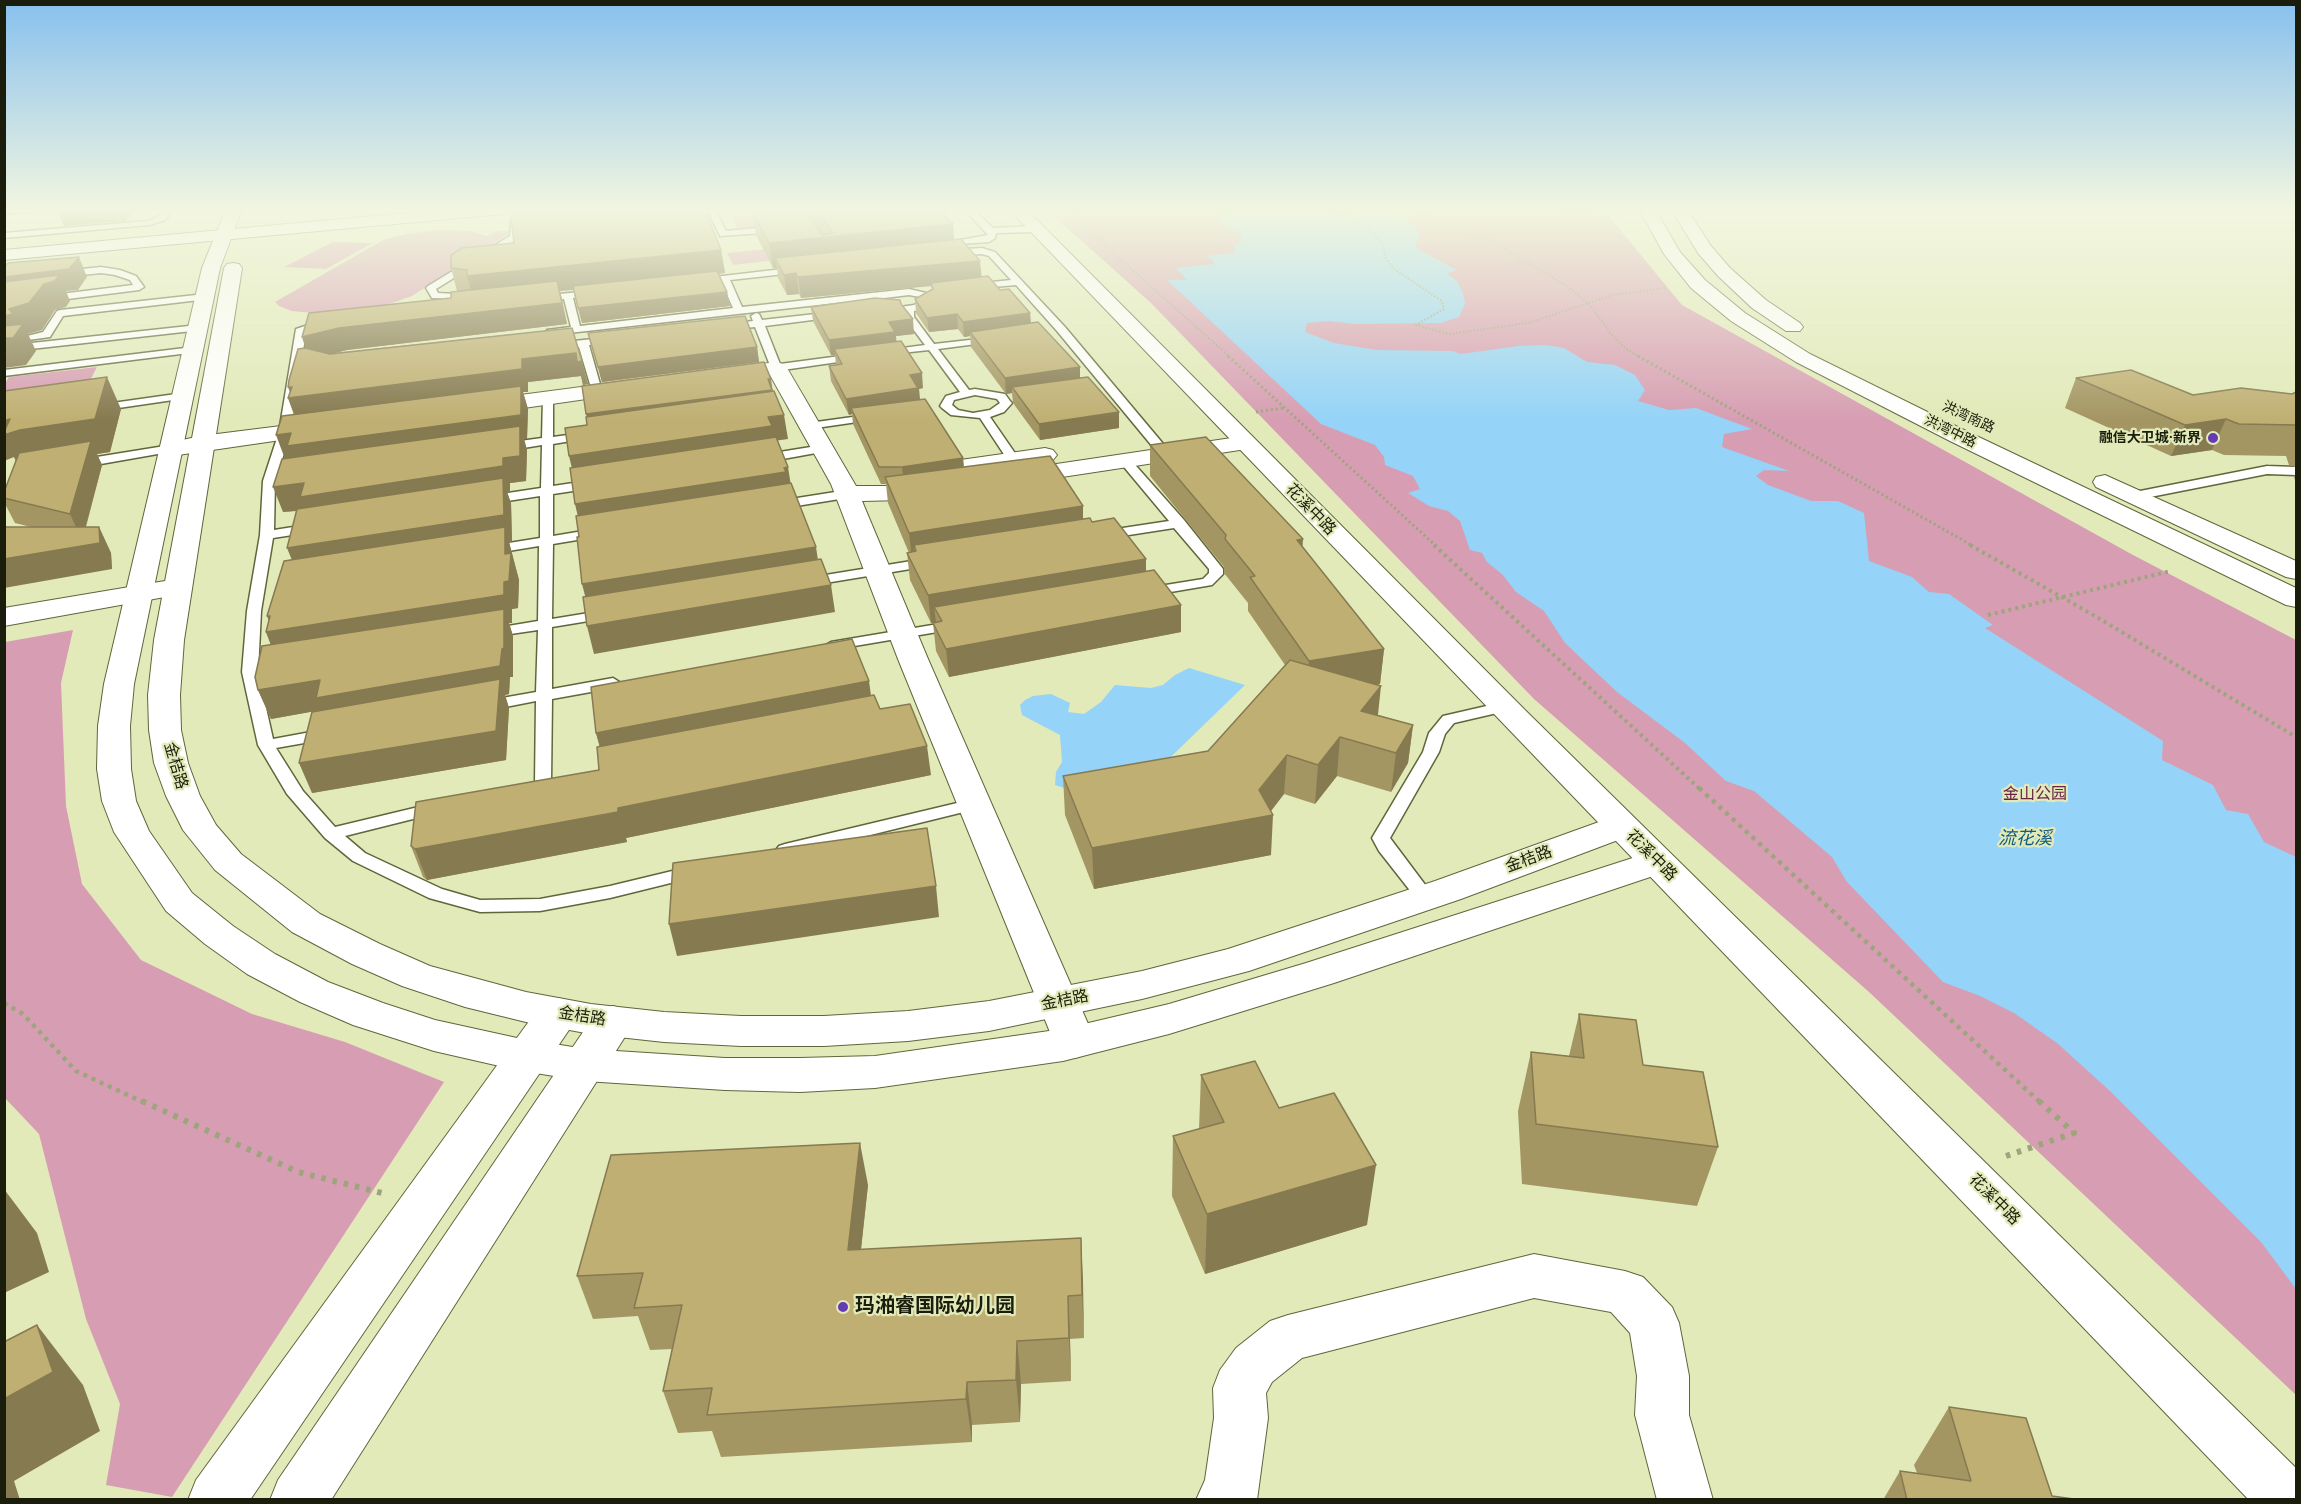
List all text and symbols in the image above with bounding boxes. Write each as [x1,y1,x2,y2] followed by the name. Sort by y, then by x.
[1939,399,1997,437] street label: 洪湾南路
[1921,412,1979,452] street label: 洪湾中路
[2099,430,2201,446] place label: 融信大卫城·新界
[2206,431,2220,445] marker: 融信大卫城·新界
[1281,480,1339,540] street label: 花溪中路
[159,740,191,792] street label: 金桔路
[2003,785,2067,805] park label: 金山公园
[1622,827,1680,885] street label: 花溪中路
[1998,828,2052,850] water label: 流花溪
[1503,843,1555,877] street label: 金桔路
[1040,987,1090,1015] street label: 金桔路
[557,1004,607,1030] street label: 金桔路
[1965,1171,2023,1229] street label: 花溪中路
[855,1295,1015,1319] place label: 玛湐睿国际幼儿园
[836,1300,850,1314] marker: 玛湐睿国际幼儿园

